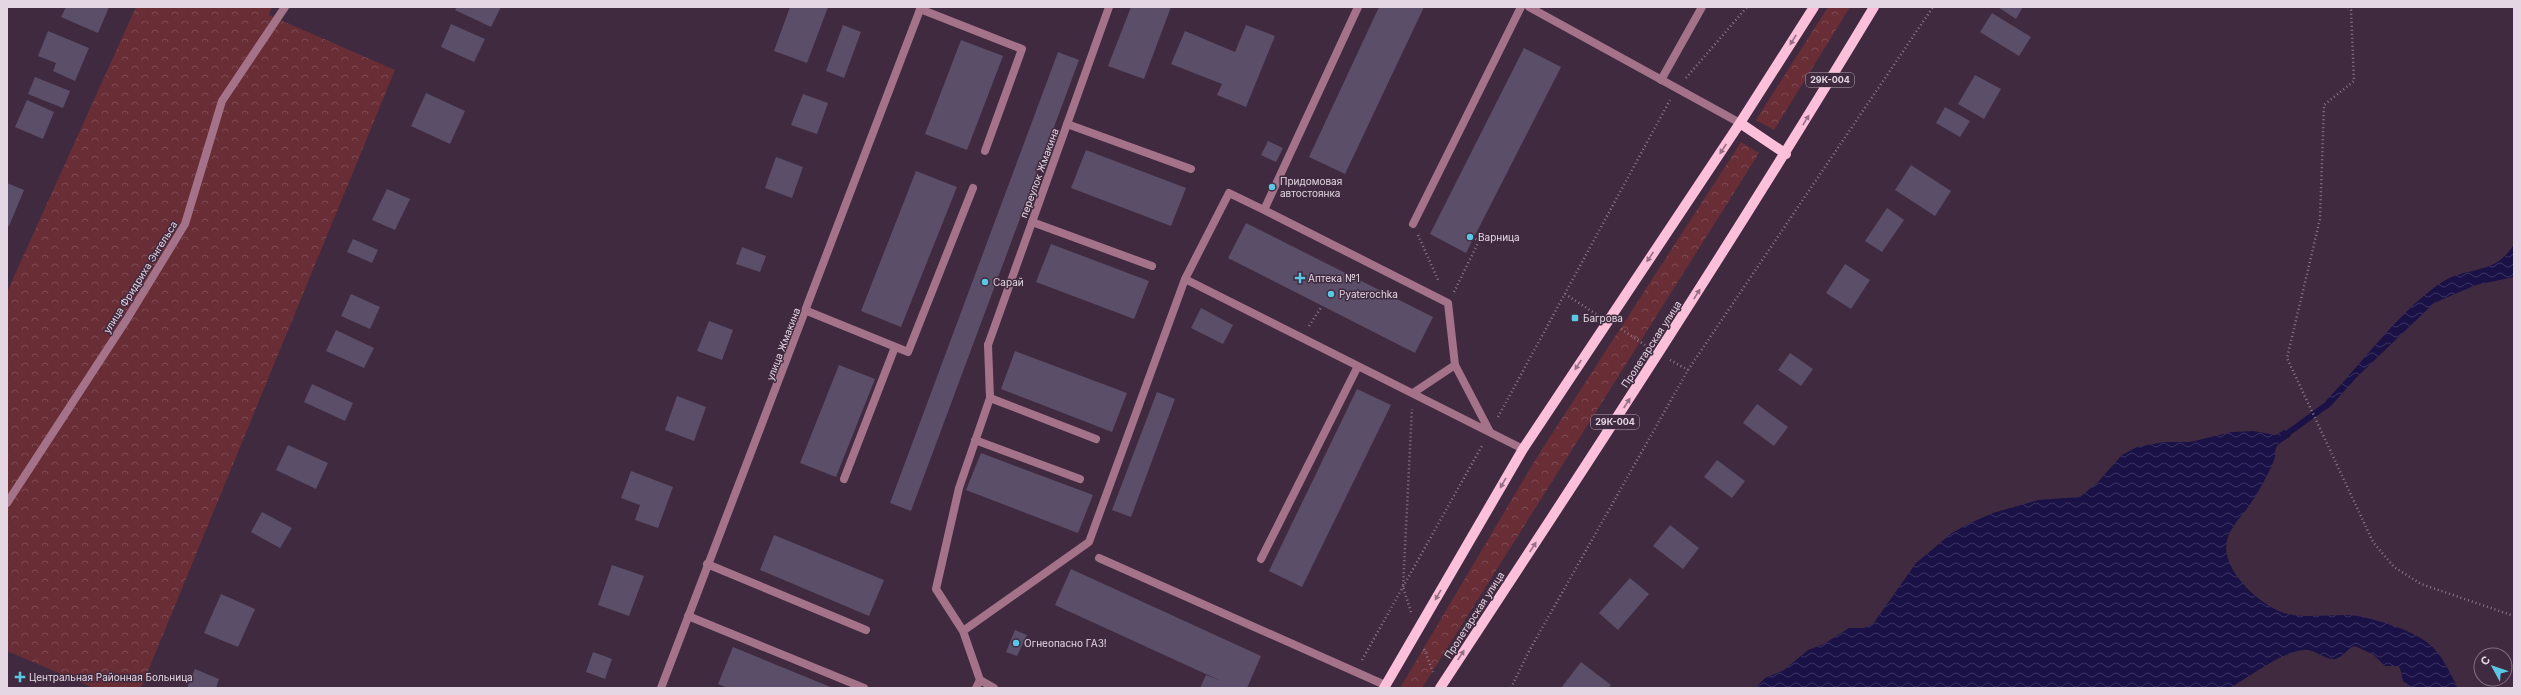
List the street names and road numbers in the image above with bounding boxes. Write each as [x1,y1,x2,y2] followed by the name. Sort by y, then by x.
[1806,73,1854,87] road number: 29К-004
[1017,127,1061,219] street label: переулок Жмакина
[101,219,179,335] street label: улица Фридриха Энгельса
[1618,298,1684,390] street label: Пролетарская улица
[764,306,802,382] street label: улица Жмакина
[1591,415,1639,429] road number: 29К-004
[1441,569,1507,661] street label: Пролетарская улица

